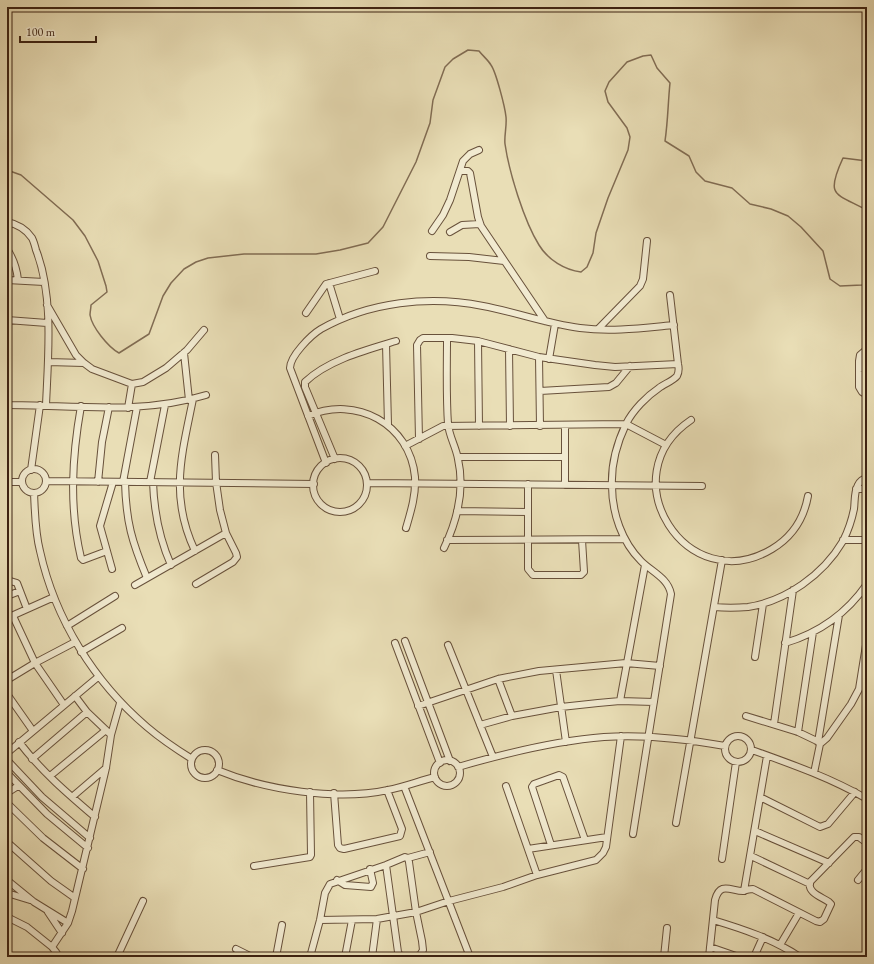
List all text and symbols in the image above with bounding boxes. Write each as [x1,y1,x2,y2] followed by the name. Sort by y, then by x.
[20,18,96,44] scale bar
[26,24,56,40] text: 100 m

